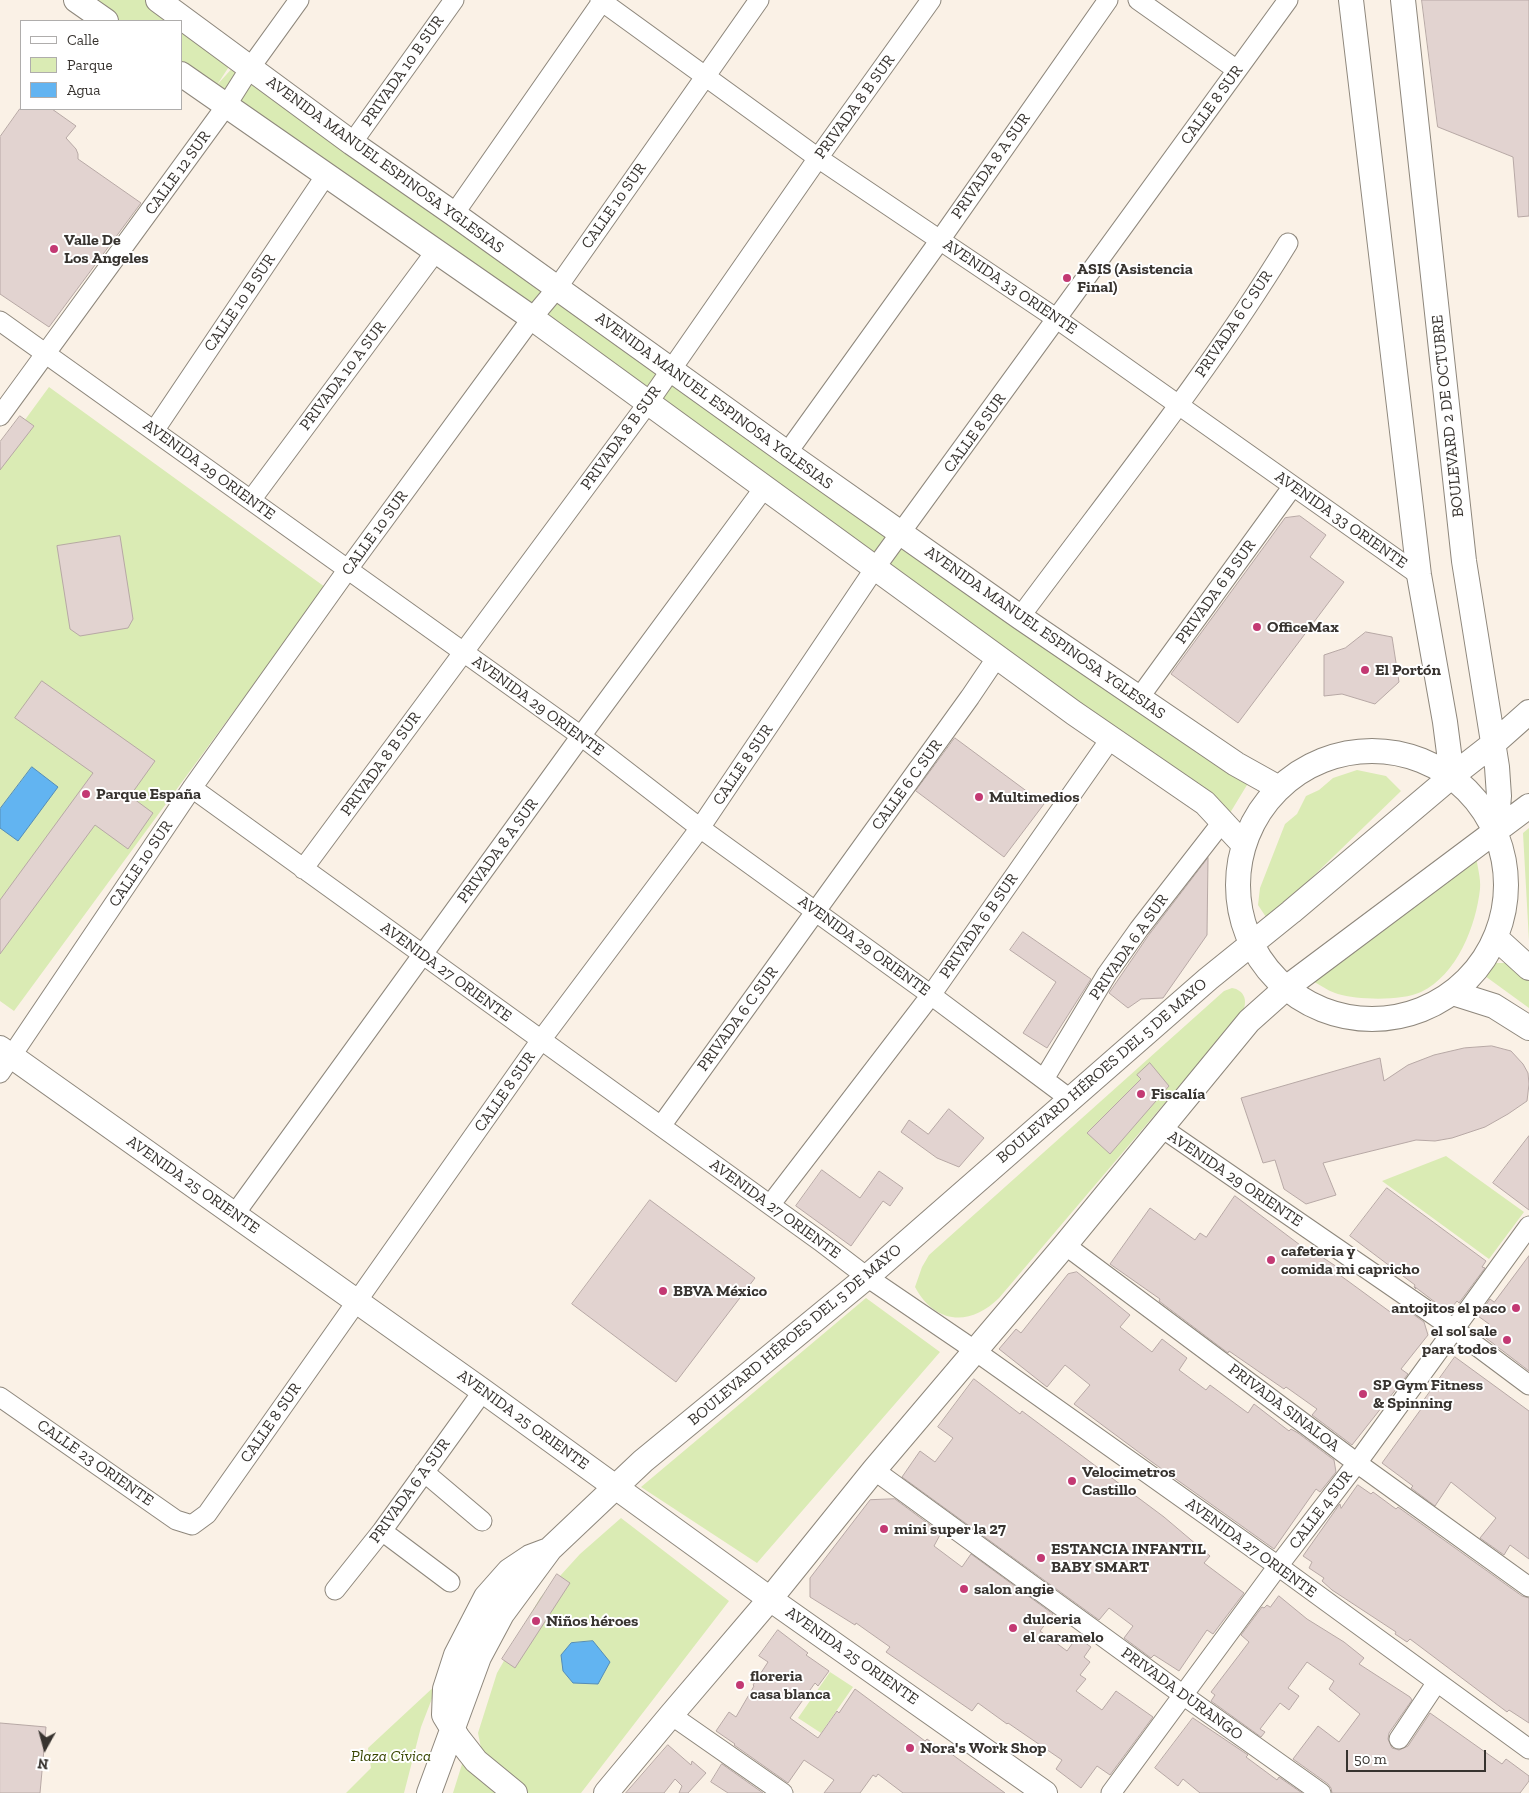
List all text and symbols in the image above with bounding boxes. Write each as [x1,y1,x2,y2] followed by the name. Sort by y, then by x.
[358,12,448,130] street label: PRIVADA 10 B SUR
[20,20,182,110] legend
[67,31,99,49] text: Calle
[811,51,899,163] street label: PRIVADA 8 B SUR
[67,56,113,74] text: Parque
[1177,62,1247,148] street label: CALLE 8 SUR
[262,72,508,258] street label: AVENIDA MANUEL ESPINOSA YGLESIAS
[67,81,100,99] text: Agua
[947,109,1035,223] street label: PRIVADA 8 A SUR
[141,127,215,219] street label: CALLE 12 SUR
[577,160,651,252] street label: CALLE 10 SUR
[64,230,149,268] place label: Valle De Los Angeles
[940,235,1080,339] street label: AVENIDA 33 ORIENTE
[48,243,60,255] marker: Valle De Los Angeles
[200,251,280,355] street label: CALLE 10 B SUR
[1077,259,1193,297] place label: ASIS (Asistencia Final)
[1191,267,1277,381] street label: PRIVADA 6 C SUR
[1061,272,1073,284] marker: ASIS (Asistencia Final)
[591,308,837,494] street label: AVENIDA MANUEL ESPINOSA YGLESIAS
[1428,314,1468,518] street label: BOULEVARD 2 DE OCTUBRE
[296,318,390,434] street label: PRIVADA 10 A SUR
[577,382,665,494] street label: PRIVADA 8 B SUR
[940,390,1010,476] street label: CALLE 8 SUR
[139,416,279,524] street label: AVENIDA 29 ORIENTE
[1271,467,1411,573] street label: AVENIDA 33 ORIENTE
[338,487,412,579] street label: CALLE 10 SUR
[1172,536,1260,648] street label: PRIVADA 6 B SUR
[921,542,1169,724] street label: AVENIDA MANUEL ESPINOSA YGLESIAS
[1267,617,1339,637] place label: OfficeMax
[1251,621,1263,633] marker: OfficeMax
[468,652,608,760] street label: AVENIDA 29 ORIENTE
[1375,660,1441,680] place label: El Portón
[1359,664,1371,676] marker: El Portón
[337,708,425,820] street label: PRIVADA 8 B SUR
[709,721,777,809] street label: CALLE 8 SUR
[868,736,946,834] street label: CALLE 6 C SUR
[96,784,201,804] place label: Parque España
[989,787,1080,807] place label: Multimedios
[80,788,92,800] marker: Parque España
[973,791,985,803] marker: Multimedios
[454,795,542,907] street label: PRIVADA 8 A SUR
[105,817,177,911] street label: CALLE 10 SUR
[936,870,1022,982] street label: PRIVADA 6 B SUR
[1085,890,1173,1004] street label: PRIVADA 6 A SUR
[794,892,934,1000] street label: AVENIDA 29 ORIENTE
[377,918,515,1026] street label: AVENIDA 27 ORIENTE
[694,963,782,1075] street label: PRIVADA 6 C SUR
[993,974,1211,1168] street label: BOULEVARD HÉROES DEL 5 DE MAYO
[470,1048,540,1136] street label: CALLE 8 SUR
[1151,1084,1205,1104] place label: Fiscalía
[1135,1088,1147,1100] marker: Fiscalía
[1164,1127,1306,1231] street label: AVENIDA 29 ORIENTE
[123,1132,263,1238] street label: AVENIDA 25 ORIENTE
[706,1155,844,1263] street label: AVENIDA 27 ORIENTE
[684,1240,906,1430] street label: BOULEVARD HÉROES DEL 5 DE MAYO
[1281,1241,1420,1279] place label: cafeteria y comida mi capricho
[1265,1254,1277,1266] marker: cafeteria y comida mi capricho
[673,1281,767,1301] place label: BBVA México
[657,1285,669,1297] marker: BBVA México
[1391,1298,1506,1318] place label: antojitos el paco
[1510,1302,1522,1314] marker: antojitos el paco
[1422,1321,1497,1359] place label: el sol sale para todos
[1501,1334,1513,1346] marker: el sol sale para todos
[1225,1360,1343,1456] street label: PRIVADA SINALOA
[453,1366,593,1474] street label: AVENIDA 25 ORIENTE
[1373,1375,1483,1413] place label: SP Gym Fitness & Spinning
[236,1379,306,1467] street label: CALLE 8 SUR
[1357,1388,1369,1400] marker: SP Gym Fitness & Spinning
[33,1416,157,1510] street label: CALLE 23 ORIENTE
[366,1435,454,1547] street label: PRIVADA 6 A SUR
[1082,1462,1176,1500] place label: Velocimetros Castillo
[1285,1467,1357,1553] street label: CALLE 4 SUR
[1066,1475,1078,1487] marker: Velocimetros Castillo
[1182,1494,1320,1602] street label: AVENIDA 27 ORIENTE
[894,1519,1006,1539] place label: mini super la 27
[878,1523,890,1535] marker: mini super la 27
[1051,1539,1206,1577] place label: ESTANCIA INFANTIL BABY SMART
[1035,1552,1047,1564] marker: ESTANCIA INFANTIL BABY SMART
[974,1579,1054,1599] place label: salon angie
[958,1583,970,1595] marker: salon angie
[782,1603,922,1709] street label: AVENIDA 25 ORIENTE
[1023,1609,1104,1647] place label: dulceria el caramelo
[546,1611,638,1631] place label: Niños héroes
[530,1615,542,1627] marker: Niños héroes
[1007,1622,1019,1634] marker: dulceria el caramelo
[1117,1643,1247,1745] street label: PRIVADA DURANGO
[750,1666,831,1704] place label: floreria casa blanca
[734,1679,746,1691] marker: floreria casa blanca
[20,1723,70,1773] north arrow
[920,1738,1046,1758] place label: Nora's Work Shop
[1349,1740,1489,1772] scale bar
[904,1742,916,1754] marker: Nora's Work Shop
[351,1746,431,1766] park label: Plaza Cívica
[1354,1750,1387,1768] text: 50 m
[37,1754,49,1772] text: N

